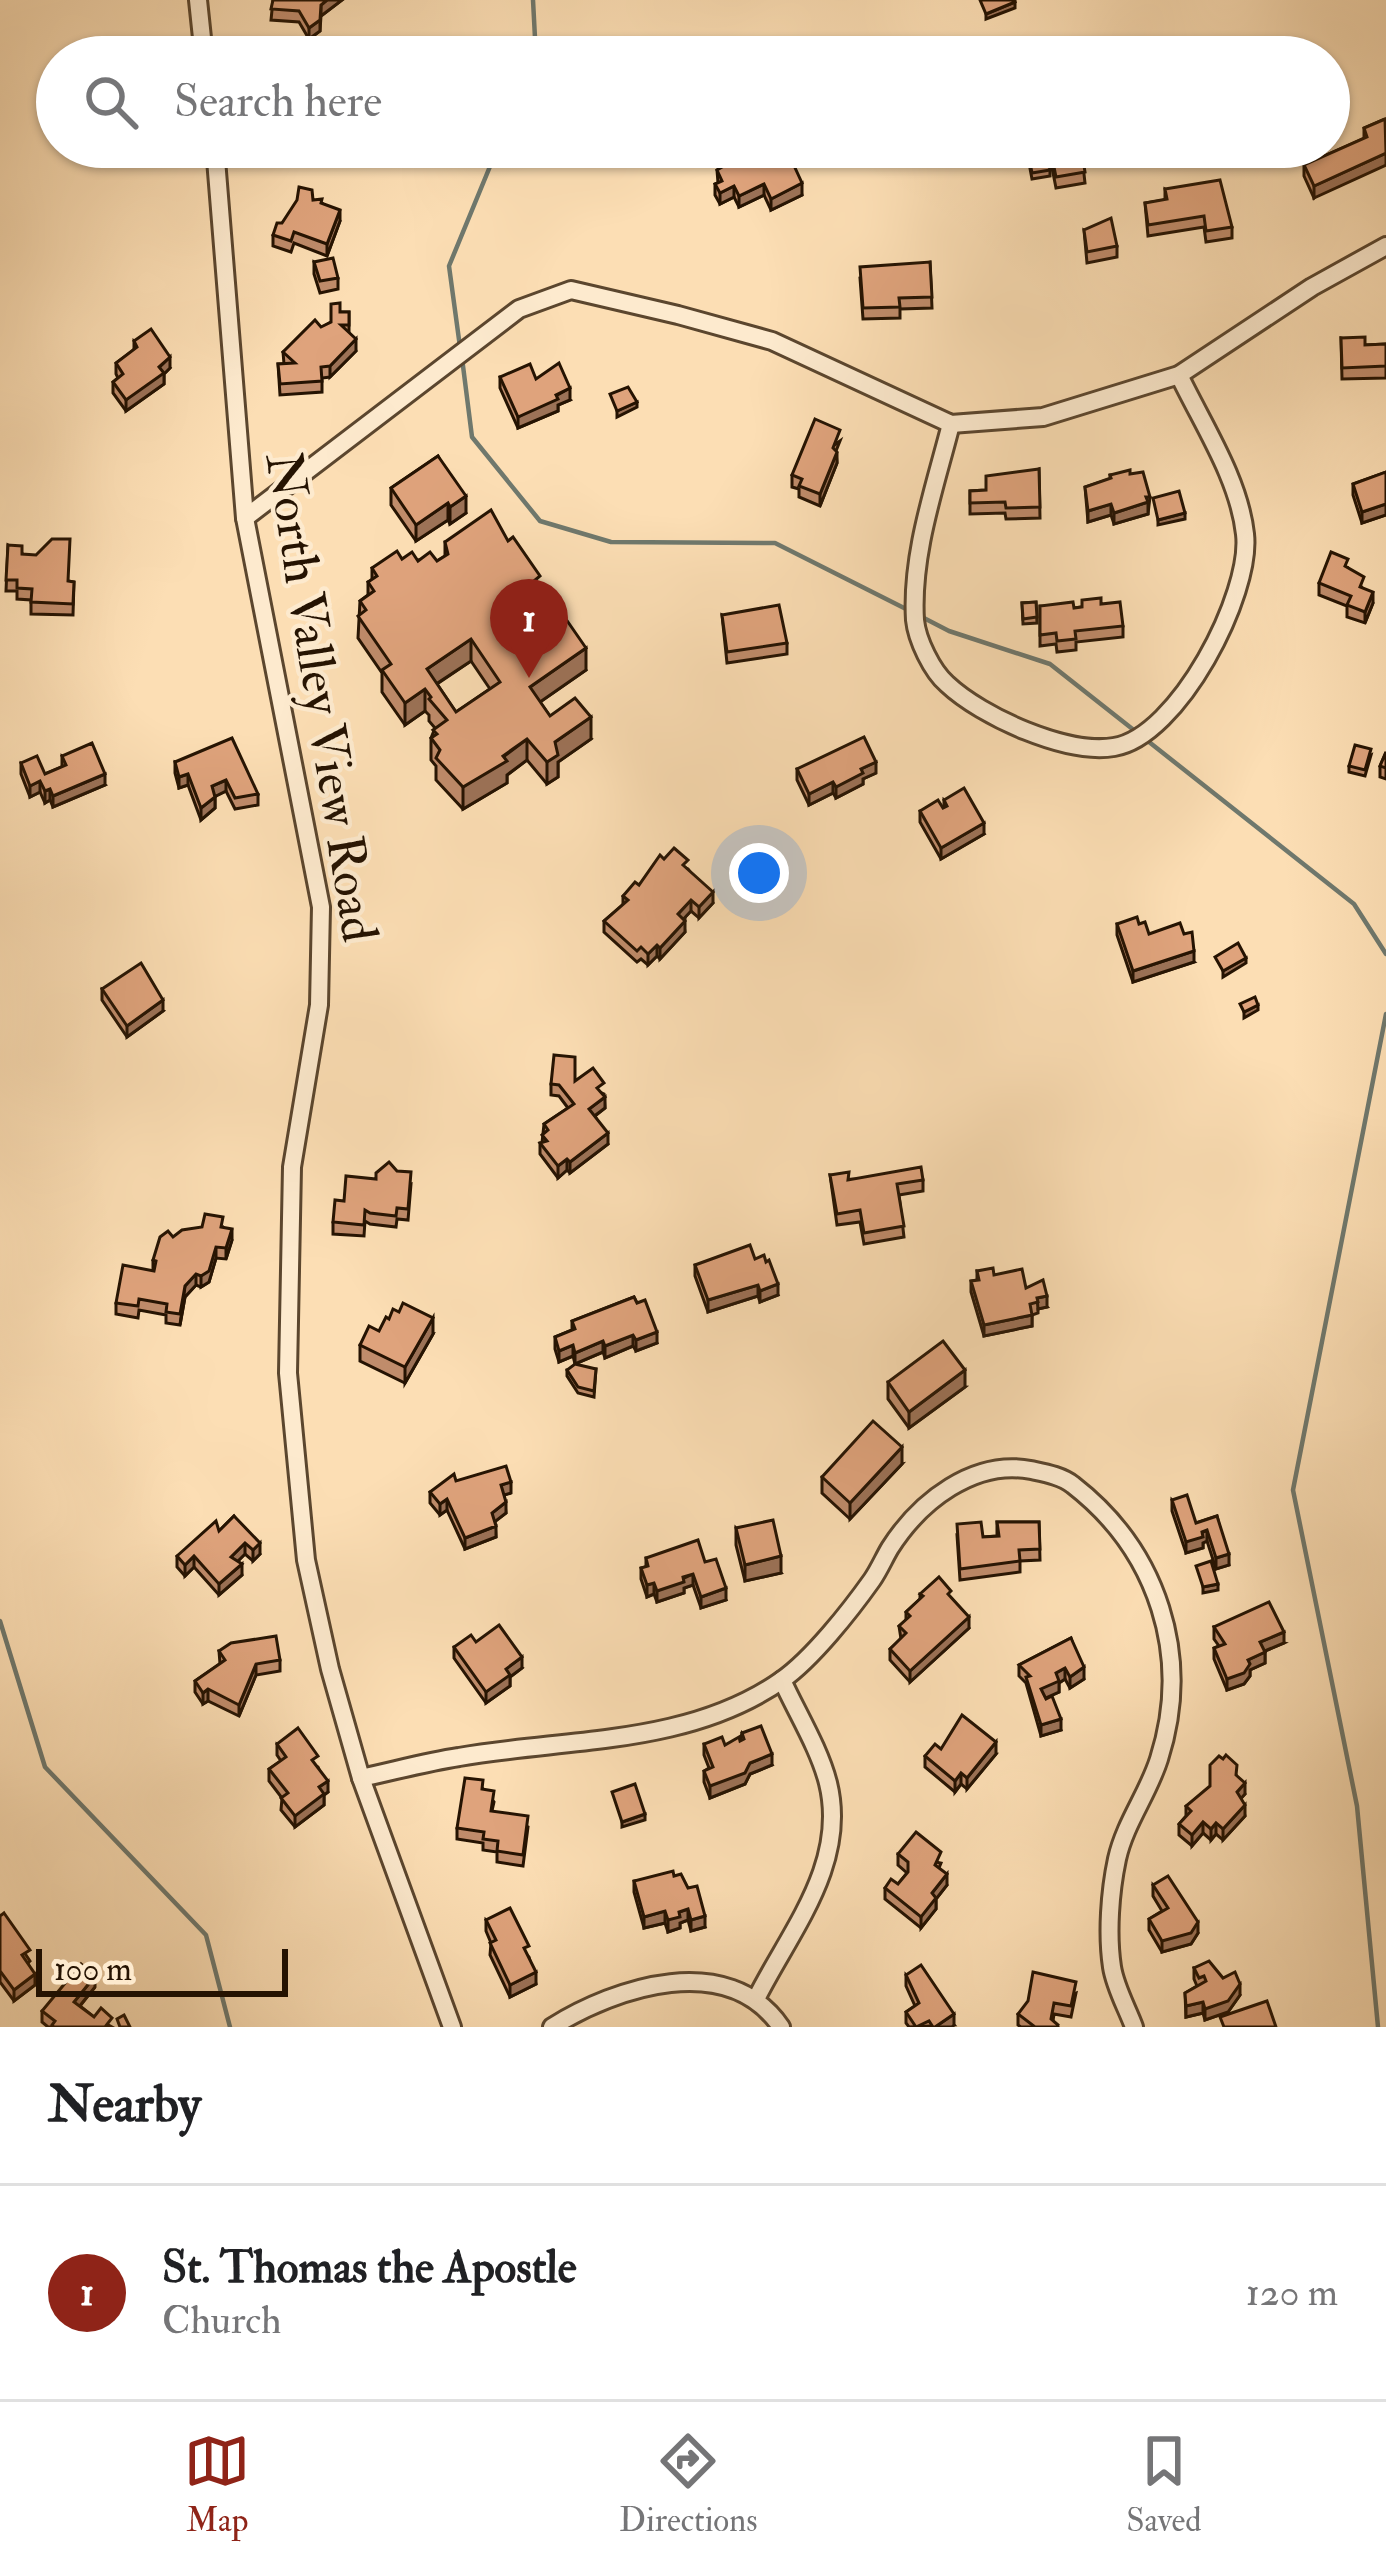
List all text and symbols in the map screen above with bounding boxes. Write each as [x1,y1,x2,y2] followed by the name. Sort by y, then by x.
[36,36,1350,168] search box
[78,69,144,135] icon: search
[174,74,382,130] text: Search here
[251,448,391,946] street label: North Valley View Road
[490,579,568,678] pin: 1
[729,843,789,903] your location
[36,1943,288,1996] scale bar
[54,1949,132,1990] text: 100 m
[48,2073,201,2137] text: Nearby
[162,2240,576,2296] text: St. Thomas the Apostle
[80,2268,94,2317] text: 1
[1246,2268,1338,2317] text: 120 m
[162,2296,281,2345] text: Church
[184,2428,250,2541] tab: Map
[619,2428,758,2541] tab: Directions
[1126,2428,1202,2541] tab: Saved

